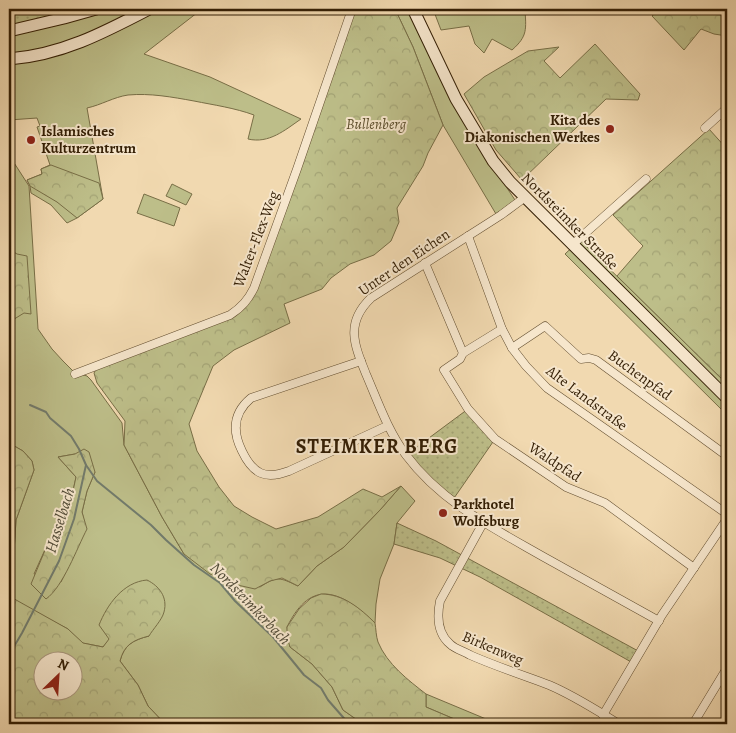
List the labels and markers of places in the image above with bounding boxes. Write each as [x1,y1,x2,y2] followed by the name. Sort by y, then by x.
[464,110,600,147] place label: Kita des Diakonischen Werkes
[41,121,137,158] place label: Islamisches Kulturzentrum
[604,123,616,135] marker: Kita des Diakonischen Werkes
[25,134,37,146] marker: Islamisches Kulturzentrum
[452,494,519,531] place label: Parkhotel Wolfsburg
[437,507,449,519] marker: Parkhotel Wolfsburg

